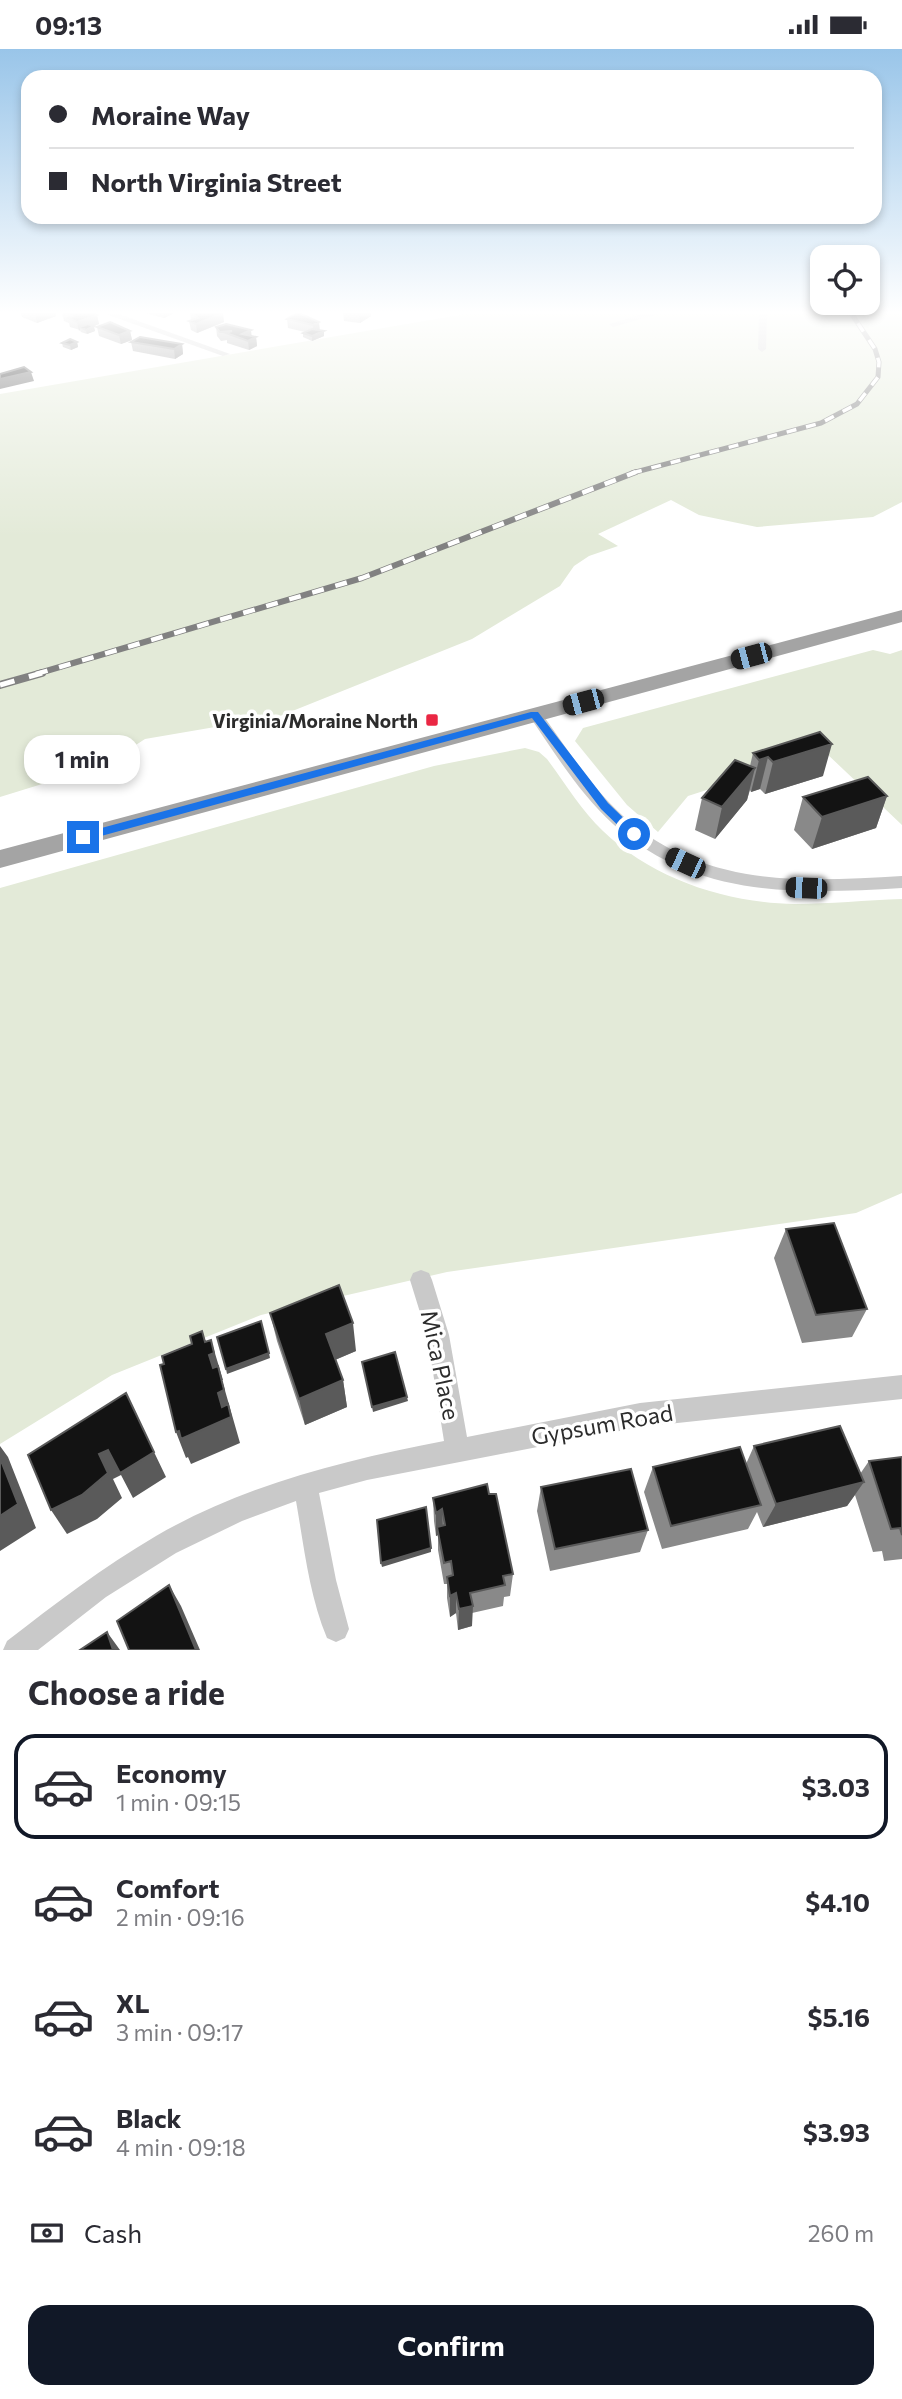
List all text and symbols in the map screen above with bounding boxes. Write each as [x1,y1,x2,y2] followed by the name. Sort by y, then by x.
[35,9,102,40] text: 09:13
[91,99,250,130] text: Moraine Way
[91,166,342,197] text: North Virginia Street
[810,245,880,315] map controls
[810,245,880,315] button: locate
[728,640,775,672] car
[560,686,607,718] car
[212,709,418,732] place label: Virginia/Moraine North
[424,712,440,728] marker: Virginia/Moraine North
[25,735,141,785] callout: 1 min
[55,745,109,773] text: 1 min
[618,818,650,850] route start
[67,821,99,853] route end
[662,845,709,881] car
[785,877,828,899] car
[416,1308,466,1422] street label: Mica Place
[529,1398,675,1450] street label: Gypsum Road
[28,1672,225,1712] text: Choose a ride
[32,1755,95,1818] icon: car
[116,1757,227,1788] text: Economy
[801,1771,870,1802] text: $3.03
[116,1788,241,1816] text: 1 min · 09:15
[32,1870,95,1933] icon: car
[116,1872,219,1903] text: Comfort
[805,1886,870,1917] text: $4.10
[116,1903,245,1931] text: 2 min · 09:16
[32,1985,95,2048] icon: car
[116,1987,150,2018] text: XL
[807,2001,870,2032] text: $5.16
[116,2018,243,2046] text: 3 min · 09:17
[32,2100,95,2163] icon: car
[116,2102,182,2133] text: Black
[803,2116,870,2147] text: $3.93
[116,2133,246,2161] text: 4 min · 09:18
[28,2214,66,2252] icon: cash
[84,2217,142,2248] text: Cash
[808,2219,874,2247] text: 260 m
[28,2305,874,2385] button: Confirm

